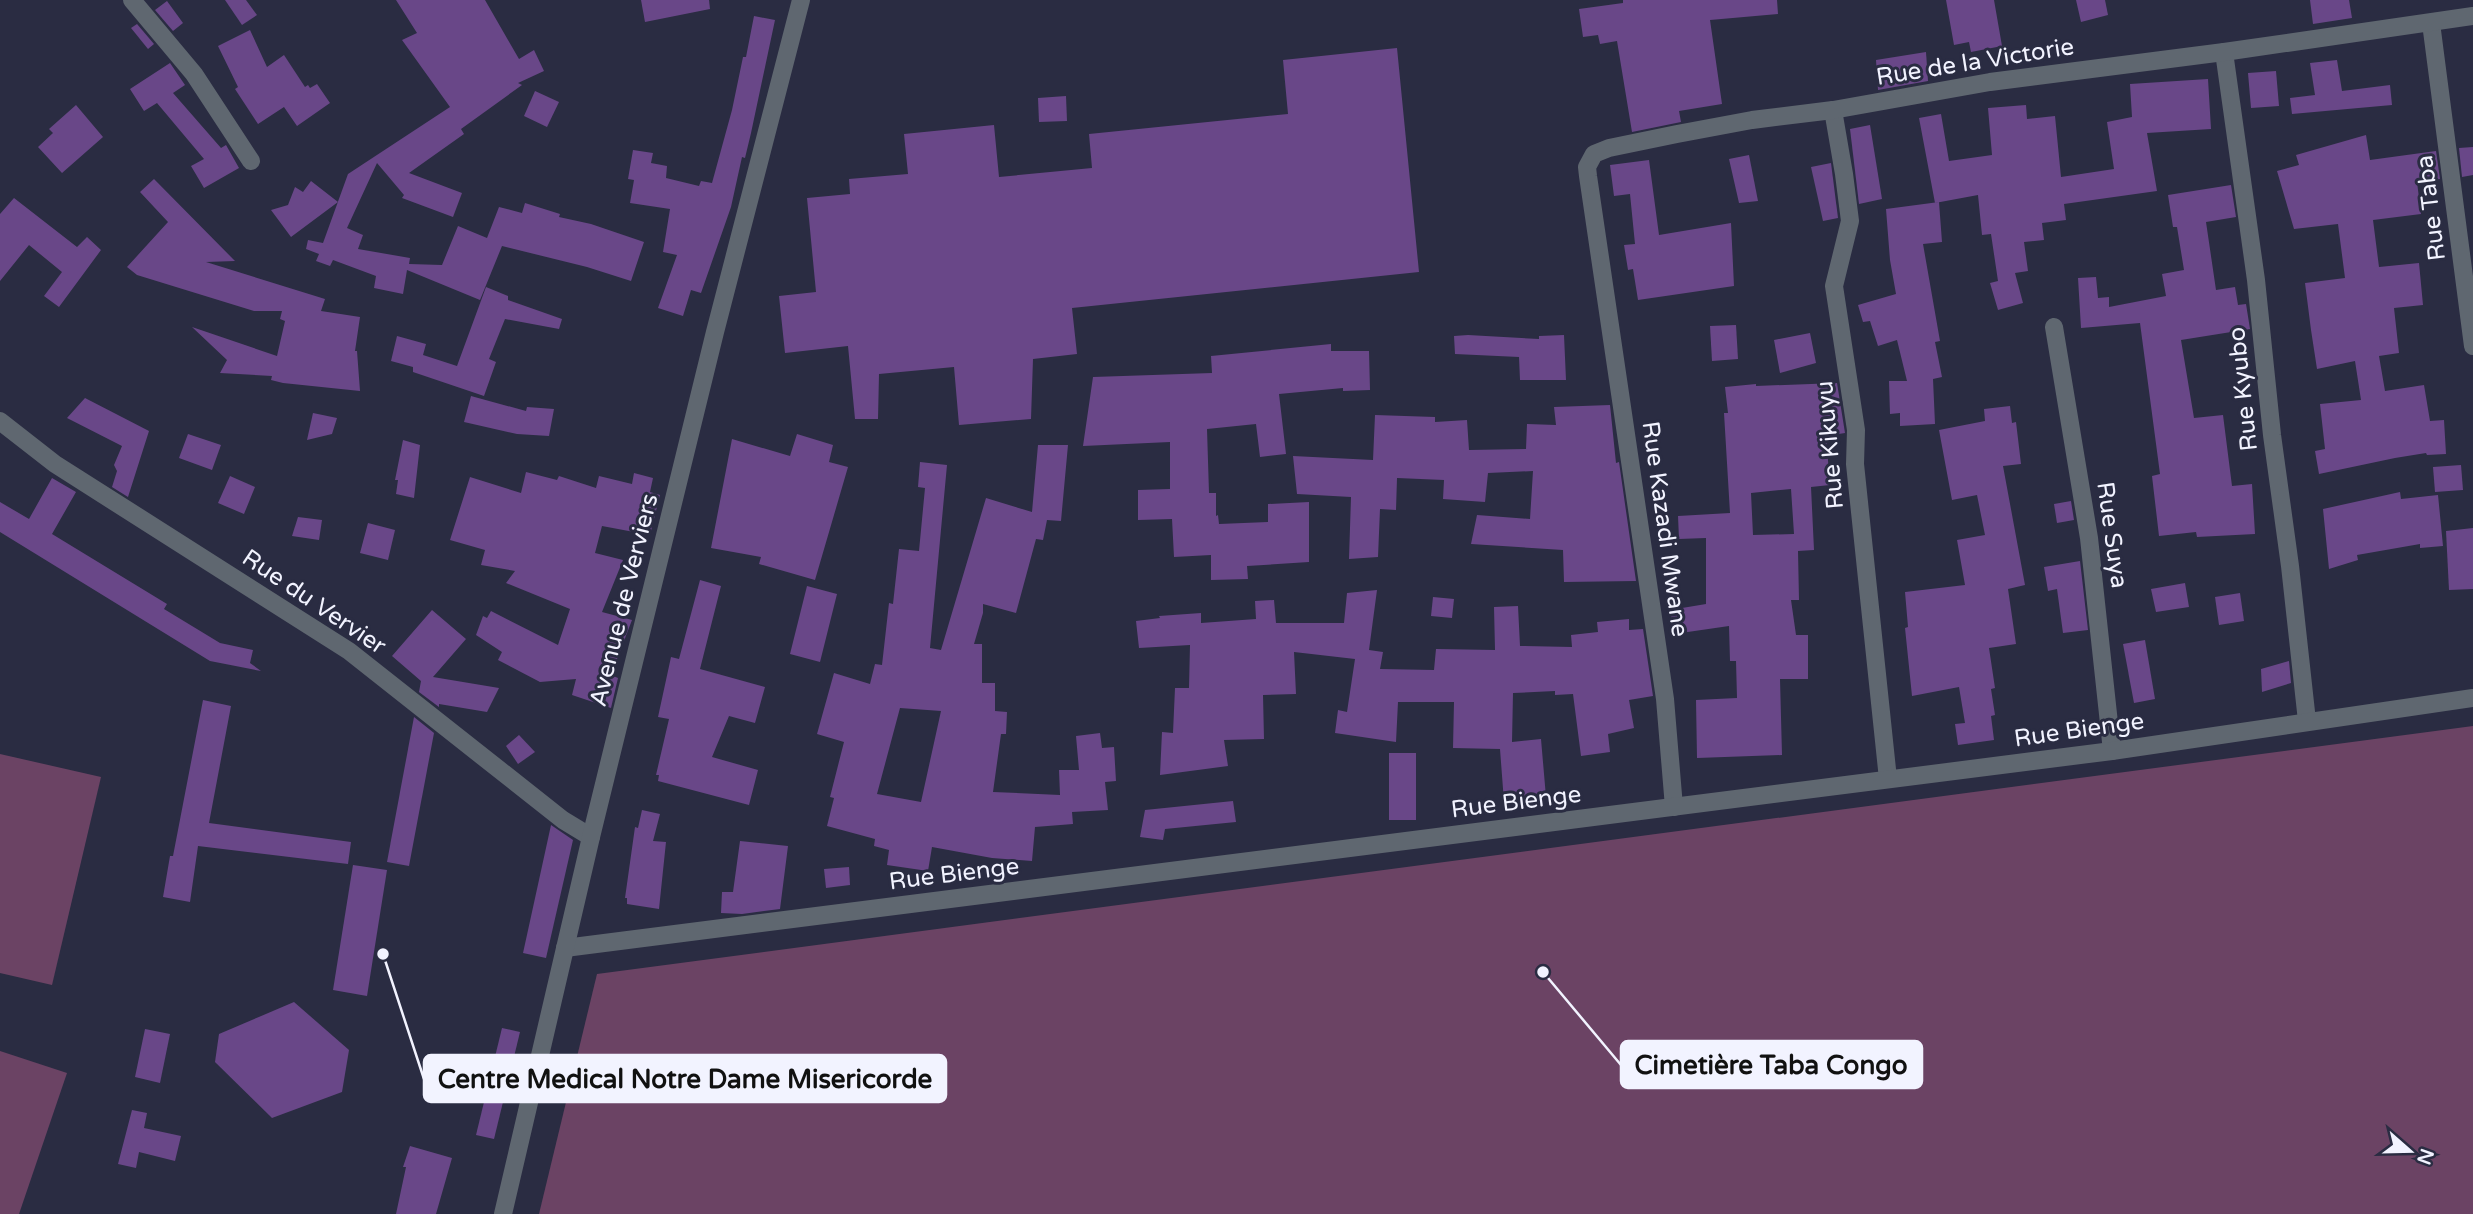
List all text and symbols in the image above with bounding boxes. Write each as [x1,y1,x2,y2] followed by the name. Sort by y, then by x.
[1874,32,2076,92] street label: Rue de la Victorie
[2410,153,2452,263] street label: Rue Taba
[2222,325,2264,453] street label: Rue Kyubo
[1810,380,1850,510] street label: Rue Kikuyu
[1636,419,1694,639] street label: Rue Kazadi Mwane
[2090,480,2134,590] street label: Rue Suya
[584,491,664,709] street label: Avenue de Verviers
[237,543,392,661] street label: Rue du Vervier
[2012,707,2146,753] street label: Rue Bienge
[1449,780,1583,824] street label: Rue Bienge
[887,852,1021,896] street label: Rue Bienge
[1621,1041,1922,1088] callout: Cimetière Taba Congo
[1635,1050,1908,1081] text: Cimetière Taba Congo
[424,1055,946,1102] callout: Centre Medical Notre Dame Misericorde
[438,1064,933,1095] text: Centre Medical Notre Dame Misericorde
[2375,1116,2445,1186] north arrow
[2412,1146,2438,1167] text: N

